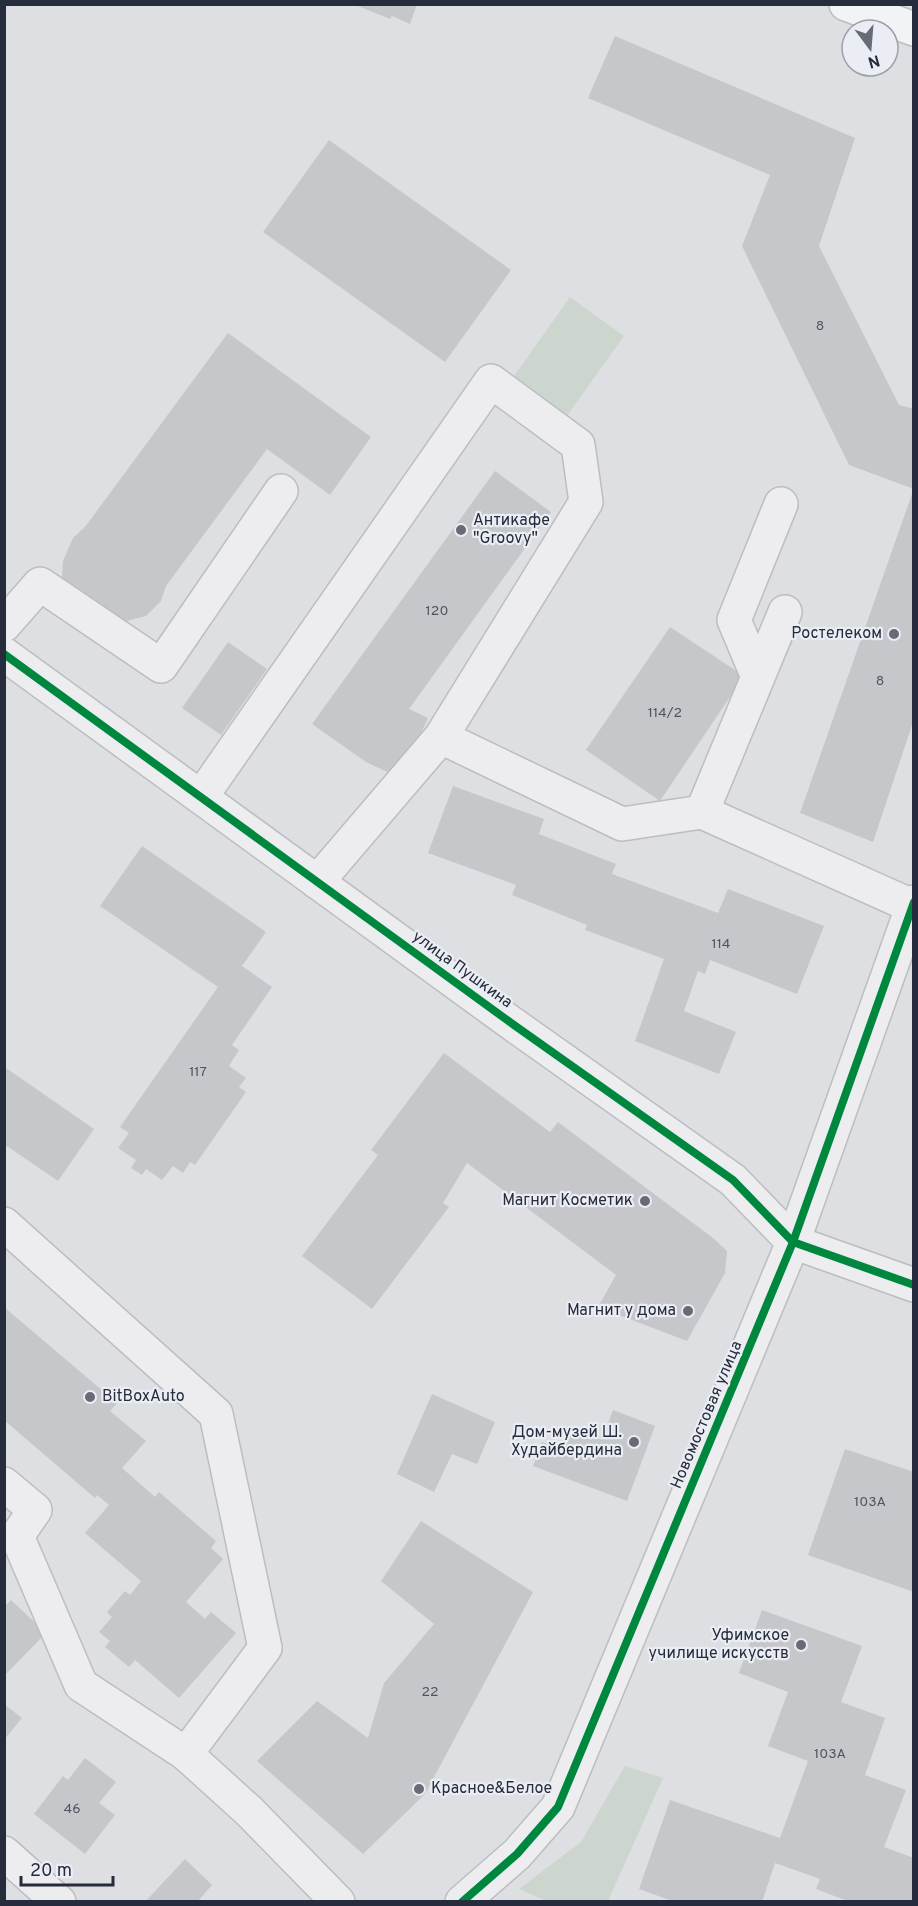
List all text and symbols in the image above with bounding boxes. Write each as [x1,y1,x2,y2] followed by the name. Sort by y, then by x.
[840,18,900,78] north arrow
[865,49,882,72] text: N
[816,318,824,335] house number: 8
[473,511,550,549] place label: Антикафе "Groovy"
[454,523,468,537] marker: Антикафе "Groovy"
[426,603,448,620] house number: 120
[791,624,882,644] place label: Ростелеком
[887,627,901,641] marker: Ростелеком
[876,673,884,690] house number: 8
[648,705,682,722] house number: 114/2
[408,927,516,1013] street label: улица Пушкина
[712,936,730,953] house number: 114
[189,1064,207,1081] house number: 117
[502,1191,633,1211] place label: Магнит Косметик
[638,1194,652,1208] marker: Магнит Косметик
[567,1301,676,1321] place label: Магнит у дома
[681,1304,695,1318] marker: Магнит у дома
[667,1338,747,1492] street label: Новомостовая улица
[102,1387,185,1407] place label: BitBoxAuto
[83,1390,97,1404] marker: BitBoxAuto
[511,1423,622,1461] place label: Дом-музей Ш. Худайбердина
[627,1435,641,1449] marker: Дом-музей Ш. Худайбердина
[854,1494,886,1511] house number: 103А
[648,1626,789,1664] place label: Уфимское училище искусств
[794,1638,808,1652] marker: Уфимское училище искусств
[421,1684,439,1701] house number: 22
[814,1746,846,1763] house number: 103А
[431,1779,552,1799] place label: Красное&Белое
[412,1782,426,1796] marker: Красное&Белое
[63,1801,81,1818] house number: 46
[21,1849,112,1887] scale bar
[30,1860,72,1883] text: 20 m

